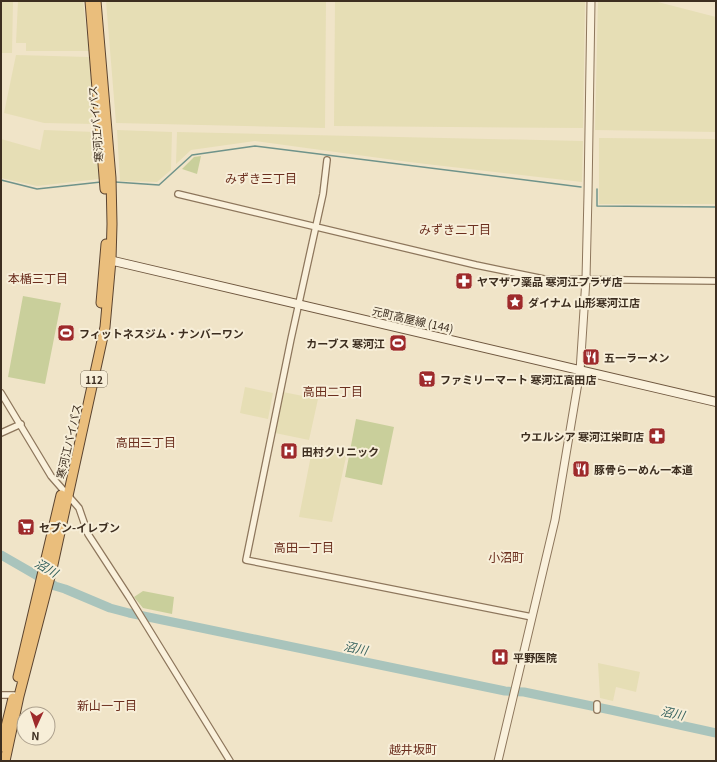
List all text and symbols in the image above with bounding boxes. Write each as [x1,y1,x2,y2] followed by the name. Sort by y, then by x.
[84,85,106,163] street label: 寒河江バイパス
[225,169,297,186] district label: みずき三丁目
[419,220,491,237] district label: みずき二丁目
[8,269,68,286] district label: 本楯三丁目
[454,271,474,291] pharmacy icon: ヤマザワ薬品 寒河江プラザ店
[477,273,623,289] place label: ヤマザワ薬品 寒河江プラザ店
[505,292,525,312] place icon: ダイナム 山形寒河江店
[528,294,640,310] place label: ダイナム 山形寒河江店
[371,302,455,336] street label: 元町高屋線 (144)
[56,323,76,343] sports icon: フィットネスジム・ナンバーワン
[79,325,244,341] place label: フィットネスジム・ナンバーワン
[388,333,408,353] sports icon: カーブス 寒河江
[306,335,385,351] place label: カーブス 寒河江
[581,347,601,367] restaurant icon: 五一ラーメン
[604,349,670,365] place label: 五一ラーメン
[417,369,437,389] supermarket icon: ファミリーマート 寒河江高田店
[81,371,107,387] road number: 112
[440,371,597,387] place label: ファミリーマート 寒河江高田店
[303,382,363,399] district label: 高田二丁目
[52,402,84,480] street label: 寒河江バイパス
[647,426,667,446] pharmacy icon: ウエルシア 寒河江栄町店
[521,428,644,444] place label: ウエルシア 寒河江栄町店
[116,433,176,450] district label: 高田三丁目
[279,441,299,461] hospital icon: 田村クリニック
[302,443,379,459] place label: 田村クリニック
[571,459,591,479] restaurant icon: 豚骨らーめん一本道
[594,461,693,477] place label: 豚骨らーめん一本道
[16,517,36,537] supermarket icon: セブン-イレブン
[39,519,120,535] place label: セブン-イレブン
[274,538,334,555] district label: 高田一丁目
[488,548,524,565] district label: 小沼町
[32,554,63,581] water label: 沼川
[342,636,371,658] water label: 沼川
[490,647,510,667] hospital icon: 平野医院
[513,649,557,665] place label: 平野医院
[77,696,137,713] district label: 新山一丁目
[659,701,688,723] water label: 沼川
[16,706,56,746] north arrow
[31,729,40,745] text: N
[389,740,437,757] district label: 越井坂町

